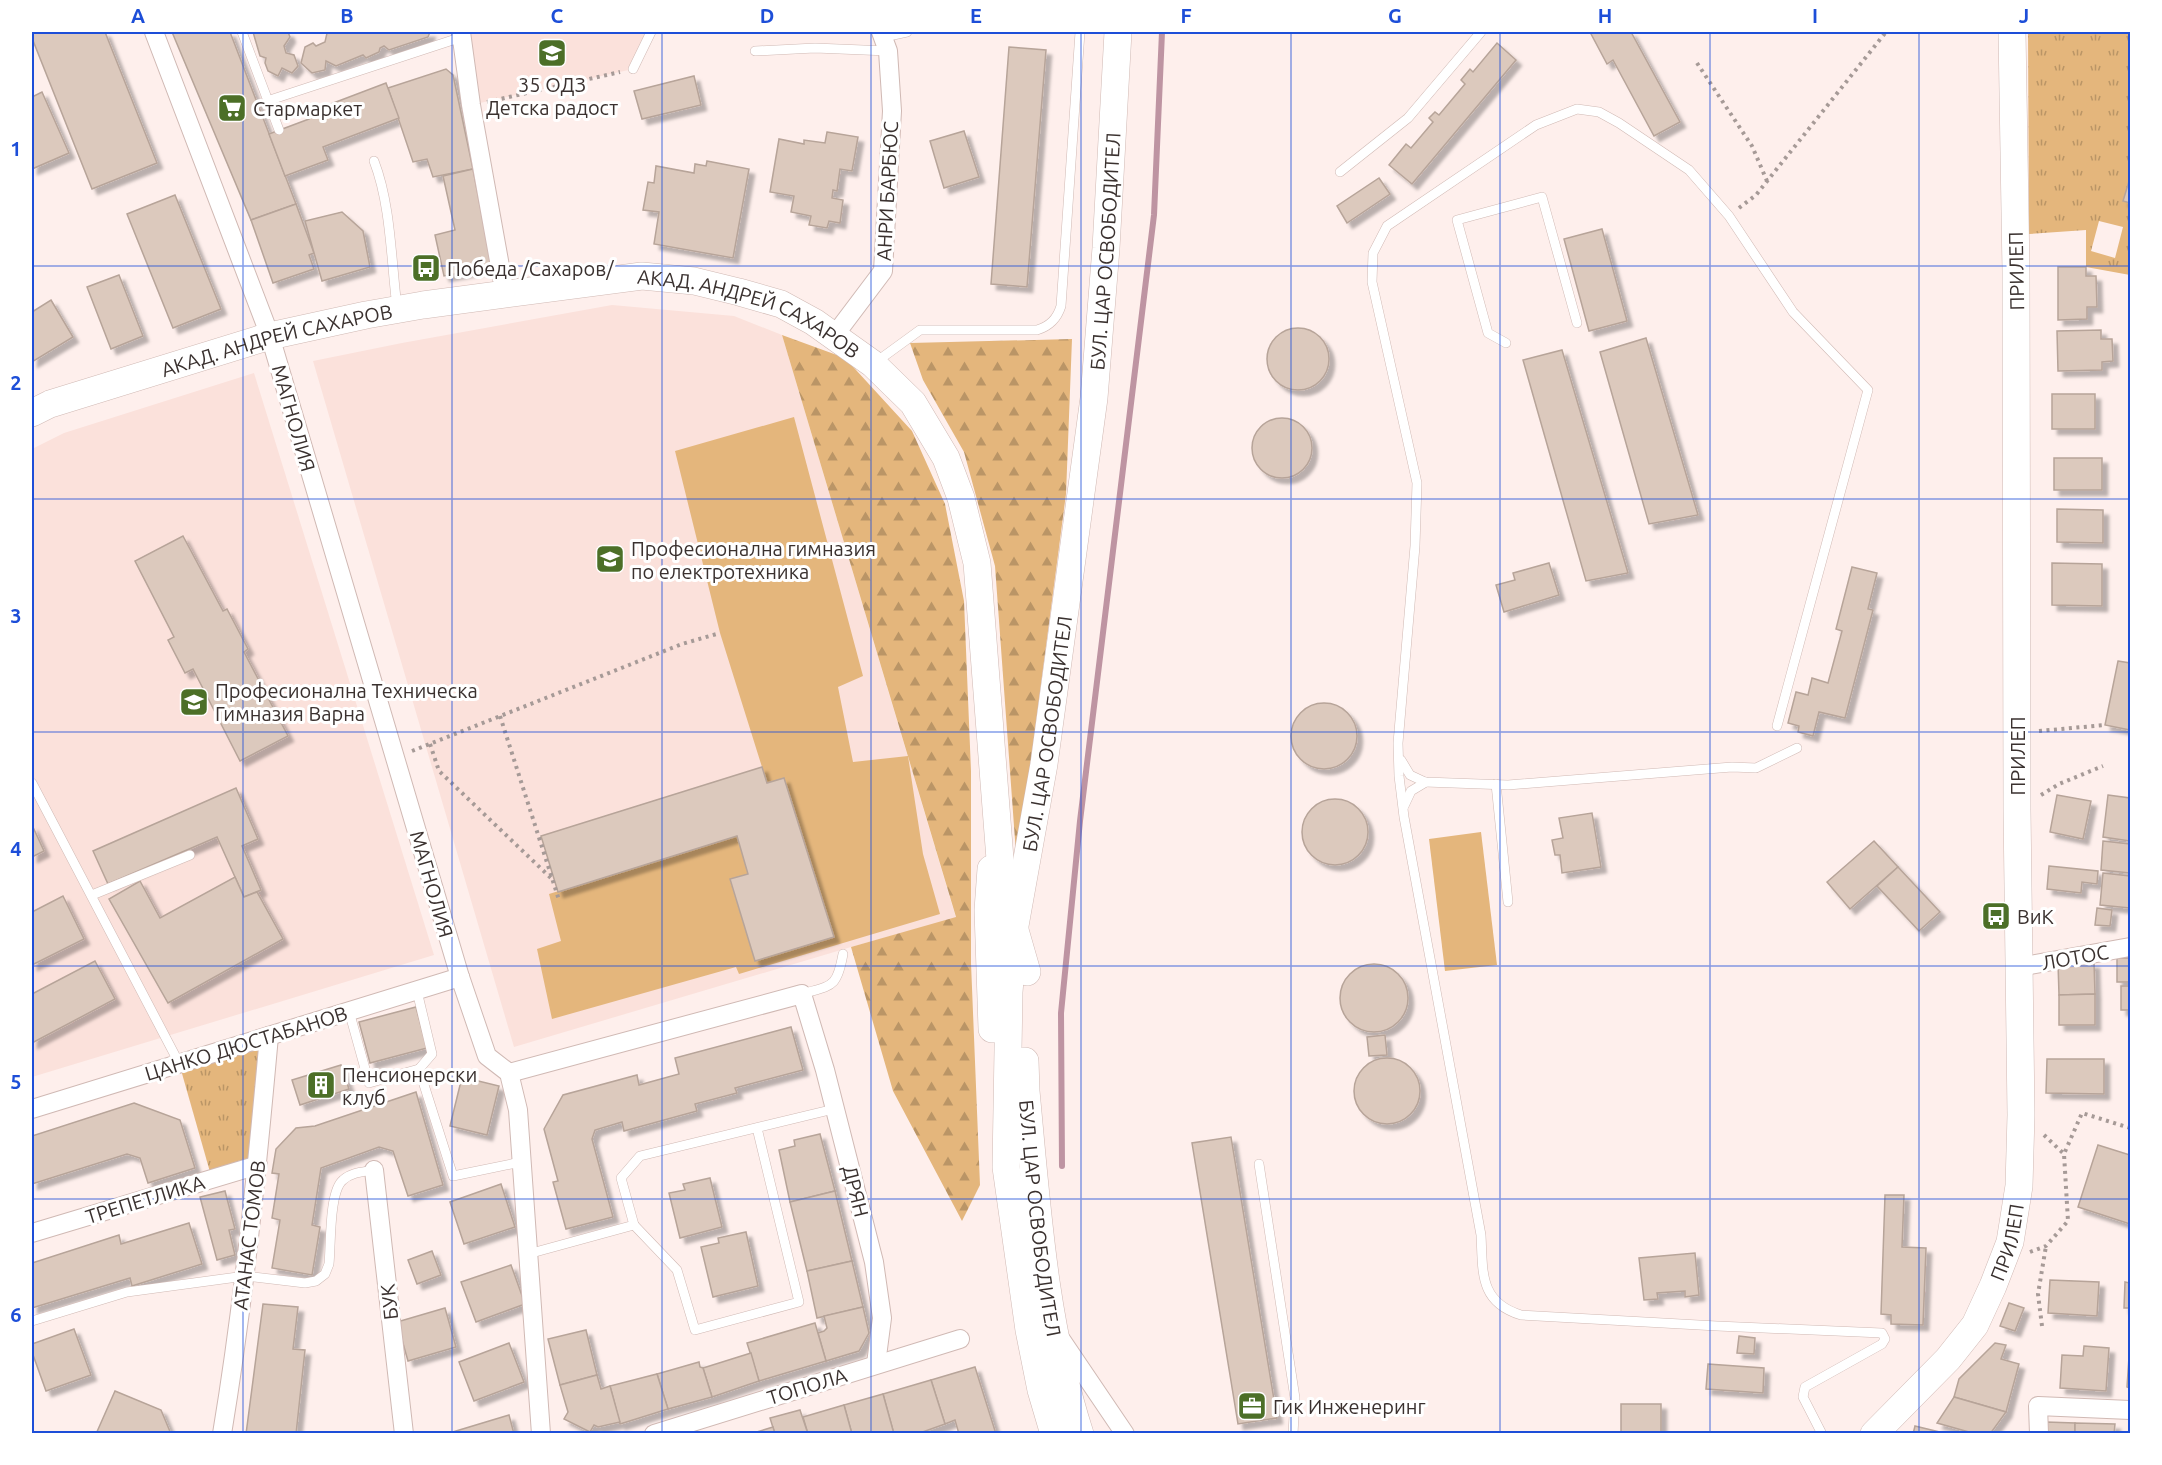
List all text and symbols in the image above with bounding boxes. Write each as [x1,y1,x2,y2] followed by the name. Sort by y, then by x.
[131,4,145,27] text: A
[340,4,354,27] text: B
[551,4,564,27] text: C
[760,4,774,27] text: D
[970,4,982,27] text: E
[1180,4,1192,27] text: F
[1388,4,1402,27] text: G
[1598,4,1612,27] text: H
[1812,4,1818,27] text: I
[2019,4,2029,27] text: J
[536,37,568,69] school or university icon: 35 ОДЗ Детска радост
[486,73,618,119] place label: 35 ОДЗ Детска радост
[216,92,248,124] supermarket icon: Стармаркет
[253,97,362,120] place label: Стармаркет
[872,120,902,262] street label: АНРИ БАРБЮС
[1085,132,1124,371] street label: БУЛ. ЦАР ОСВОБОДИТЕЛ
[10,137,22,160] text: 1
[2004,231,2028,311] street label: ПРИЛЕП
[410,252,442,284] bus stop icon: Победа /Сахаров/
[447,257,614,280] place label: Победа /Сахаров/
[636,264,865,363] street label: АКАД. АНДРЕЙ САХАРОВ
[158,299,394,381] street label: АКАД. АНДРЕЙ САХАРОВ
[268,362,320,474] street label: МАГНОЛИЯ
[10,371,22,394] text: 2
[631,537,876,583] place label: Професионална гимназия по електротехника
[594,543,626,575] school or university icon: Професионална гимназия по електротехника
[10,604,22,627] text: 3
[1017,614,1076,853] street label: БУЛ. ЦАР ОСВОБОДИТЕЛ
[215,679,478,725] place label: Професионална Техническа Гимназия Варна
[178,686,210,718] school or university icon: Професионална Техническа Гимназия Варна
[2006,717,2029,795] street label: ПРИЛЕП
[406,828,458,940] street label: МАГНОЛИЯ
[10,837,22,860] text: 4
[1980,900,2012,932] bus stop icon: ВиК
[2017,905,2054,928] place label: ВиК
[2040,940,2110,974] street label: ЛОТОС
[142,1001,350,1085] street label: ЦАНКО ДЮСТАБАНОВ
[342,1063,477,1109] place label: Пенсионерски клуб
[305,1069,337,1101] building icon: Пенсионерски клуб
[10,1070,22,1093] text: 5
[1015,1099,1066,1338] street label: БУЛ. ЦАР ОСВОБОДИТЕЛ
[228,1159,270,1311] street label: АТАНАС ТОМОВ
[839,1163,873,1219] street label: ДРЯН
[83,1170,207,1228] street label: ТРЕПЕТЛИКА
[1985,1202,2027,1284] street label: ПРИЛЕП
[376,1283,402,1321] street label: БУК
[10,1303,22,1326] text: 6
[764,1363,850,1409] street label: ТОПОЛА
[1236,1390,1268,1422] office icon: Гик Инженеринг
[1273,1395,1426,1418] place label: Гик Инженеринг

